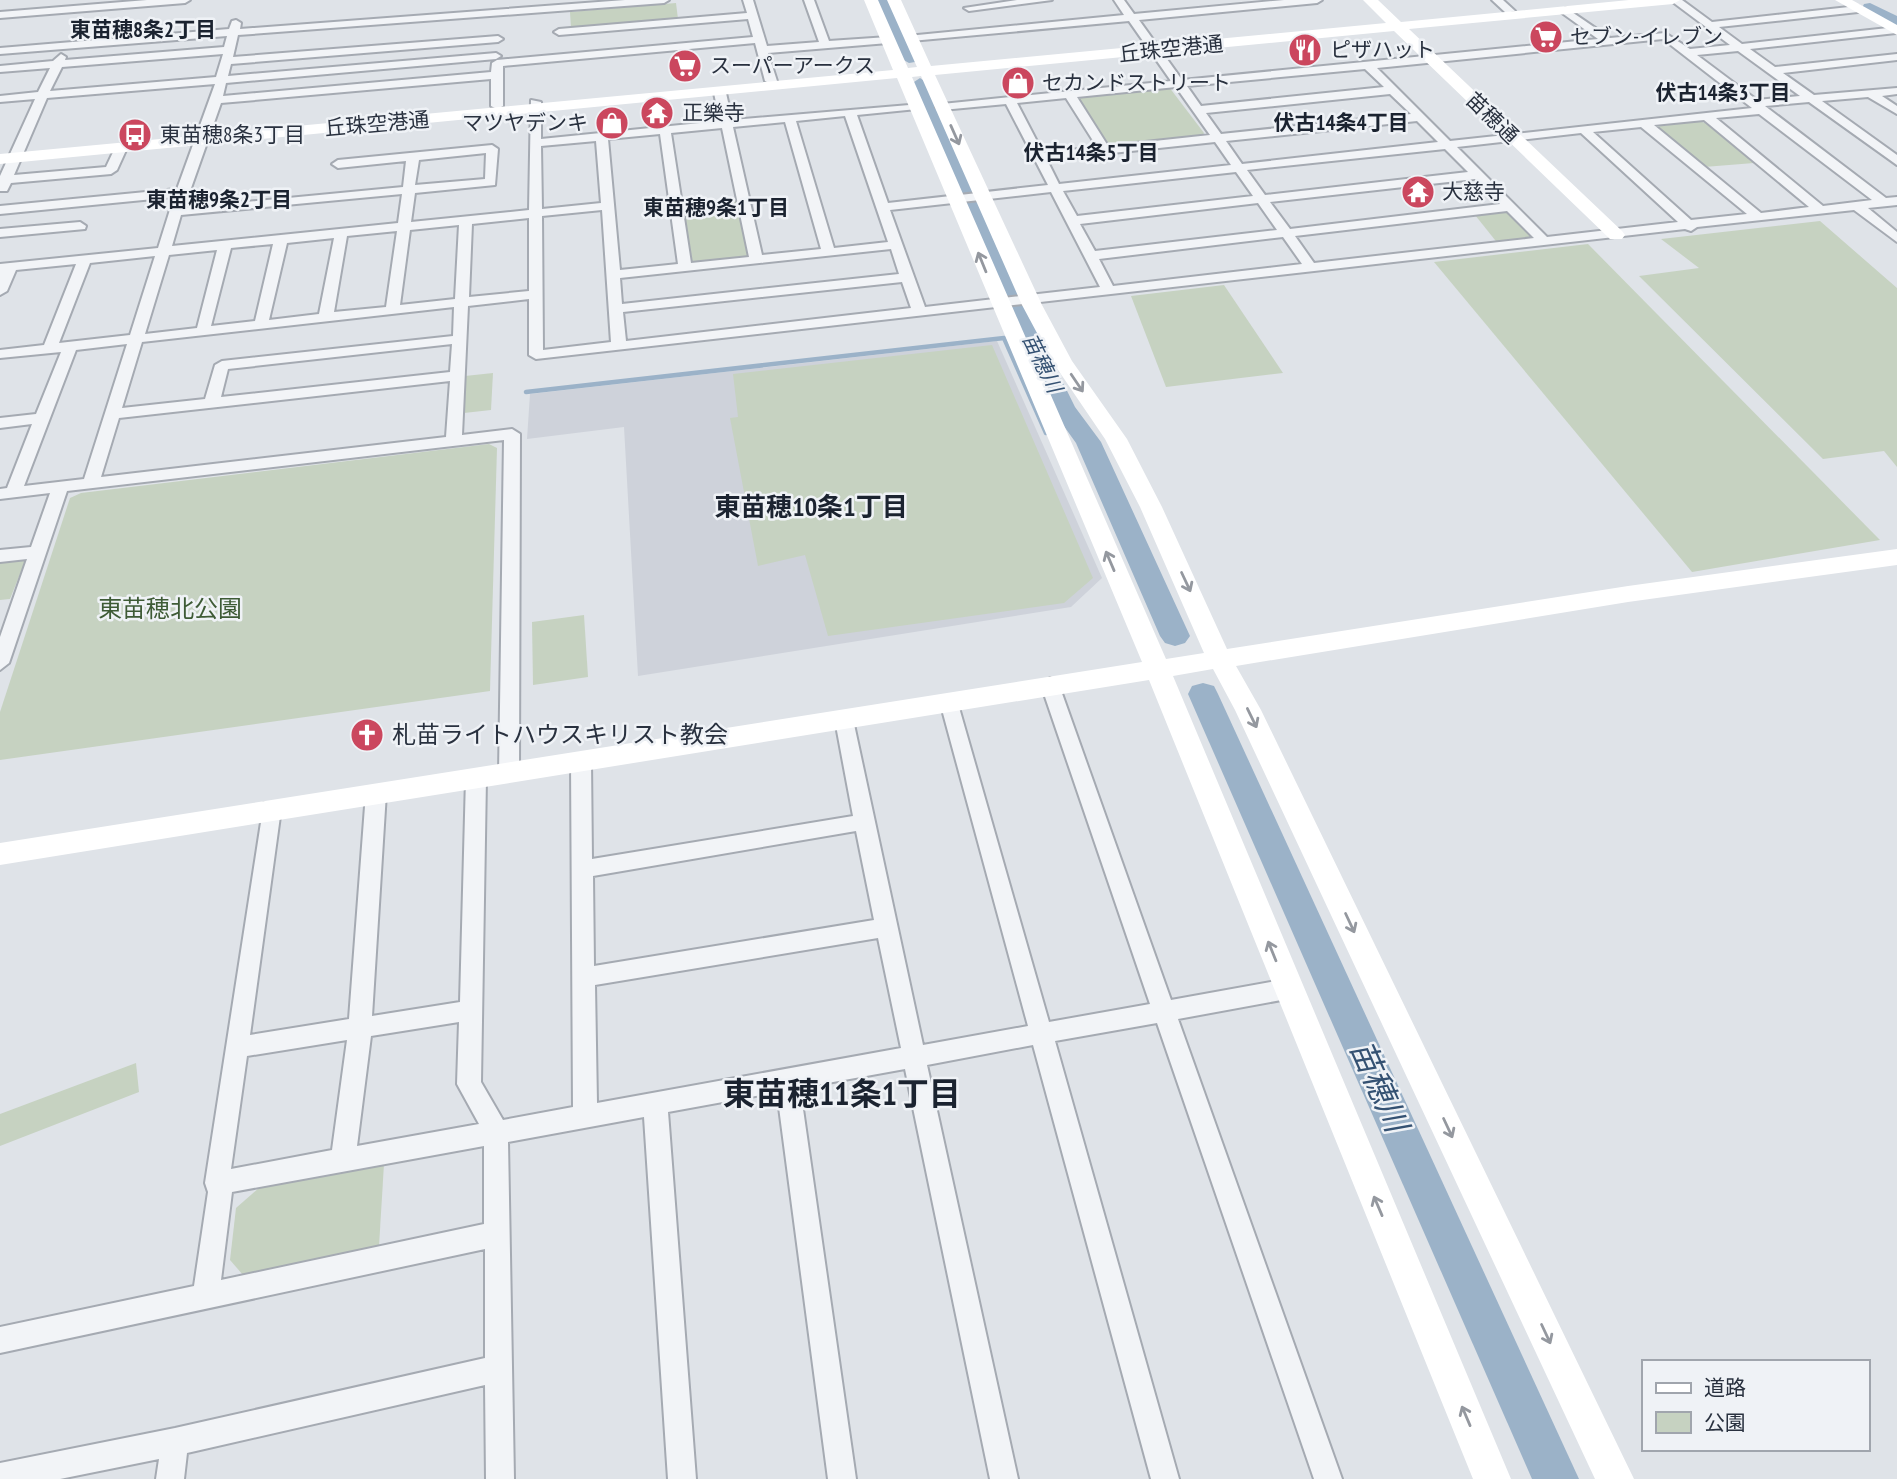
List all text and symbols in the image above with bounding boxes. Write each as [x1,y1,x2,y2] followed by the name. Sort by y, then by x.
[70,16,216,43] district label: 東苗穂8条2丁目
[1527,18,1565,56] supermarket icon: セブン-イレブン
[1570,23,1723,50] place label: セブン-イレブン
[1117,30,1225,67] street label: 丘珠空港通
[1286,31,1324,69] restaurant icon: ピザハット
[1330,36,1435,63] place label: ピザハット
[666,47,704,85] supermarket icon: スーパーアークス
[710,52,875,79] place label: スーパーアークス
[999,64,1037,102] shop icon: セカンドストリート
[1042,69,1231,96] place label: セカンドストリート
[1655,79,1791,106] district label: 伏古14条3丁目
[1460,86,1524,149] street label: 苗穂通
[638,94,676,132] temple icon: 正樂寺
[682,99,745,126] place label: 正樂寺
[593,104,631,142] shop icon: マツヤデンキ
[323,105,430,142] street label: 丘珠空港通
[462,109,588,136] place label: マツヤデンキ
[1273,109,1409,136] district label: 伏古14条4丁目
[116,116,154,154] bus stop icon: 東苗穂8条3丁目
[160,121,305,148] place label: 東苗穂8条3丁目
[949,124,962,145] one-way arrow
[1023,139,1159,166] district label: 伏古14条5丁目
[1399,173,1437,211] temple icon: 大慈寺
[1442,178,1505,205] place label: 大慈寺
[146,186,292,213] district label: 東苗穂9条2丁目
[643,194,789,221] district label: 東苗穂9条1丁目
[975,251,988,273] one-way arrow
[1017,329,1069,399] water label: 苗穂川
[1070,373,1084,392] one-way arrow
[714,490,908,523] district label: 東苗穂10条1丁目
[1102,551,1115,572] one-way arrow
[1180,571,1193,592] one-way arrow
[98,593,242,624] park label: 東苗穂北公園
[1245,707,1259,728] one-way arrow
[348,716,386,754] church icon: 札苗ライトハウスキリスト教会
[392,719,728,750] place label: 札苗ライトハウスキリスト教会
[1344,912,1357,933] one-way arrow
[1264,941,1277,962] one-way arrow
[1341,1033,1420,1141] water label: 苗穂川
[723,1072,961,1114] district label: 東苗穂11条1丁目
[1442,1118,1455,1139] one-way arrow
[1371,1196,1384,1218] one-way arrow
[1539,1323,1553,1344] one-way arrow
[1642,1360,1869,1451] legend
[1704,1374,1746,1401] text: 道路
[1459,1406,1472,1427] one-way arrow
[1704,1409,1746,1436] text: 公園

